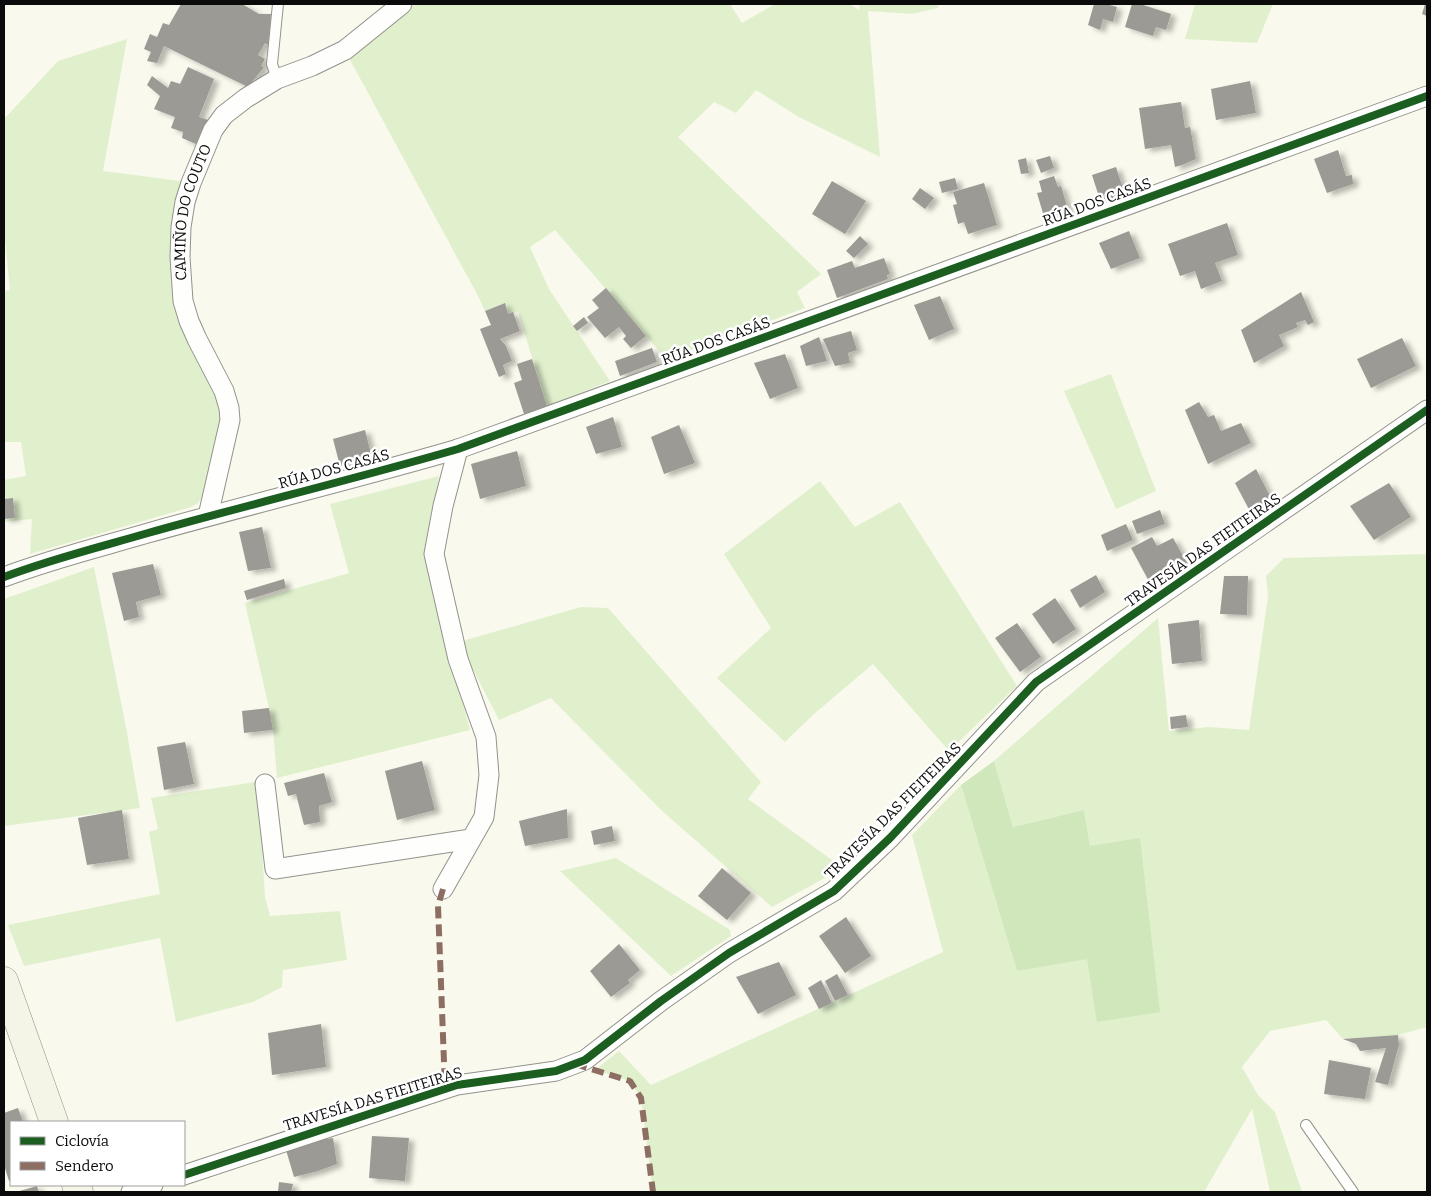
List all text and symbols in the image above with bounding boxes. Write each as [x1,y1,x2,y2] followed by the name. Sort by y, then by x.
[171,141,215,281] street label: CAMIÑO DO COUTO
[1040,174,1154,230] street label: RÚA DOS CASÁS
[659,313,773,369] street label: RÚA DOS CASÁS
[276,445,392,493] street label: RÚA DOS CASÁS
[1122,489,1284,611] street label: TRAVESÍA DAS FIEITEIRAS
[821,739,965,883] street label: TRAVESÍA DAS FIEITEIRAS
[281,1063,465,1135] street label: TRAVESÍA DAS FIEITEIRAS
[10,1121,185,1186] legend
[55,1132,109,1150] text: Ciclovía
[55,1157,114,1175] text: Sendero

